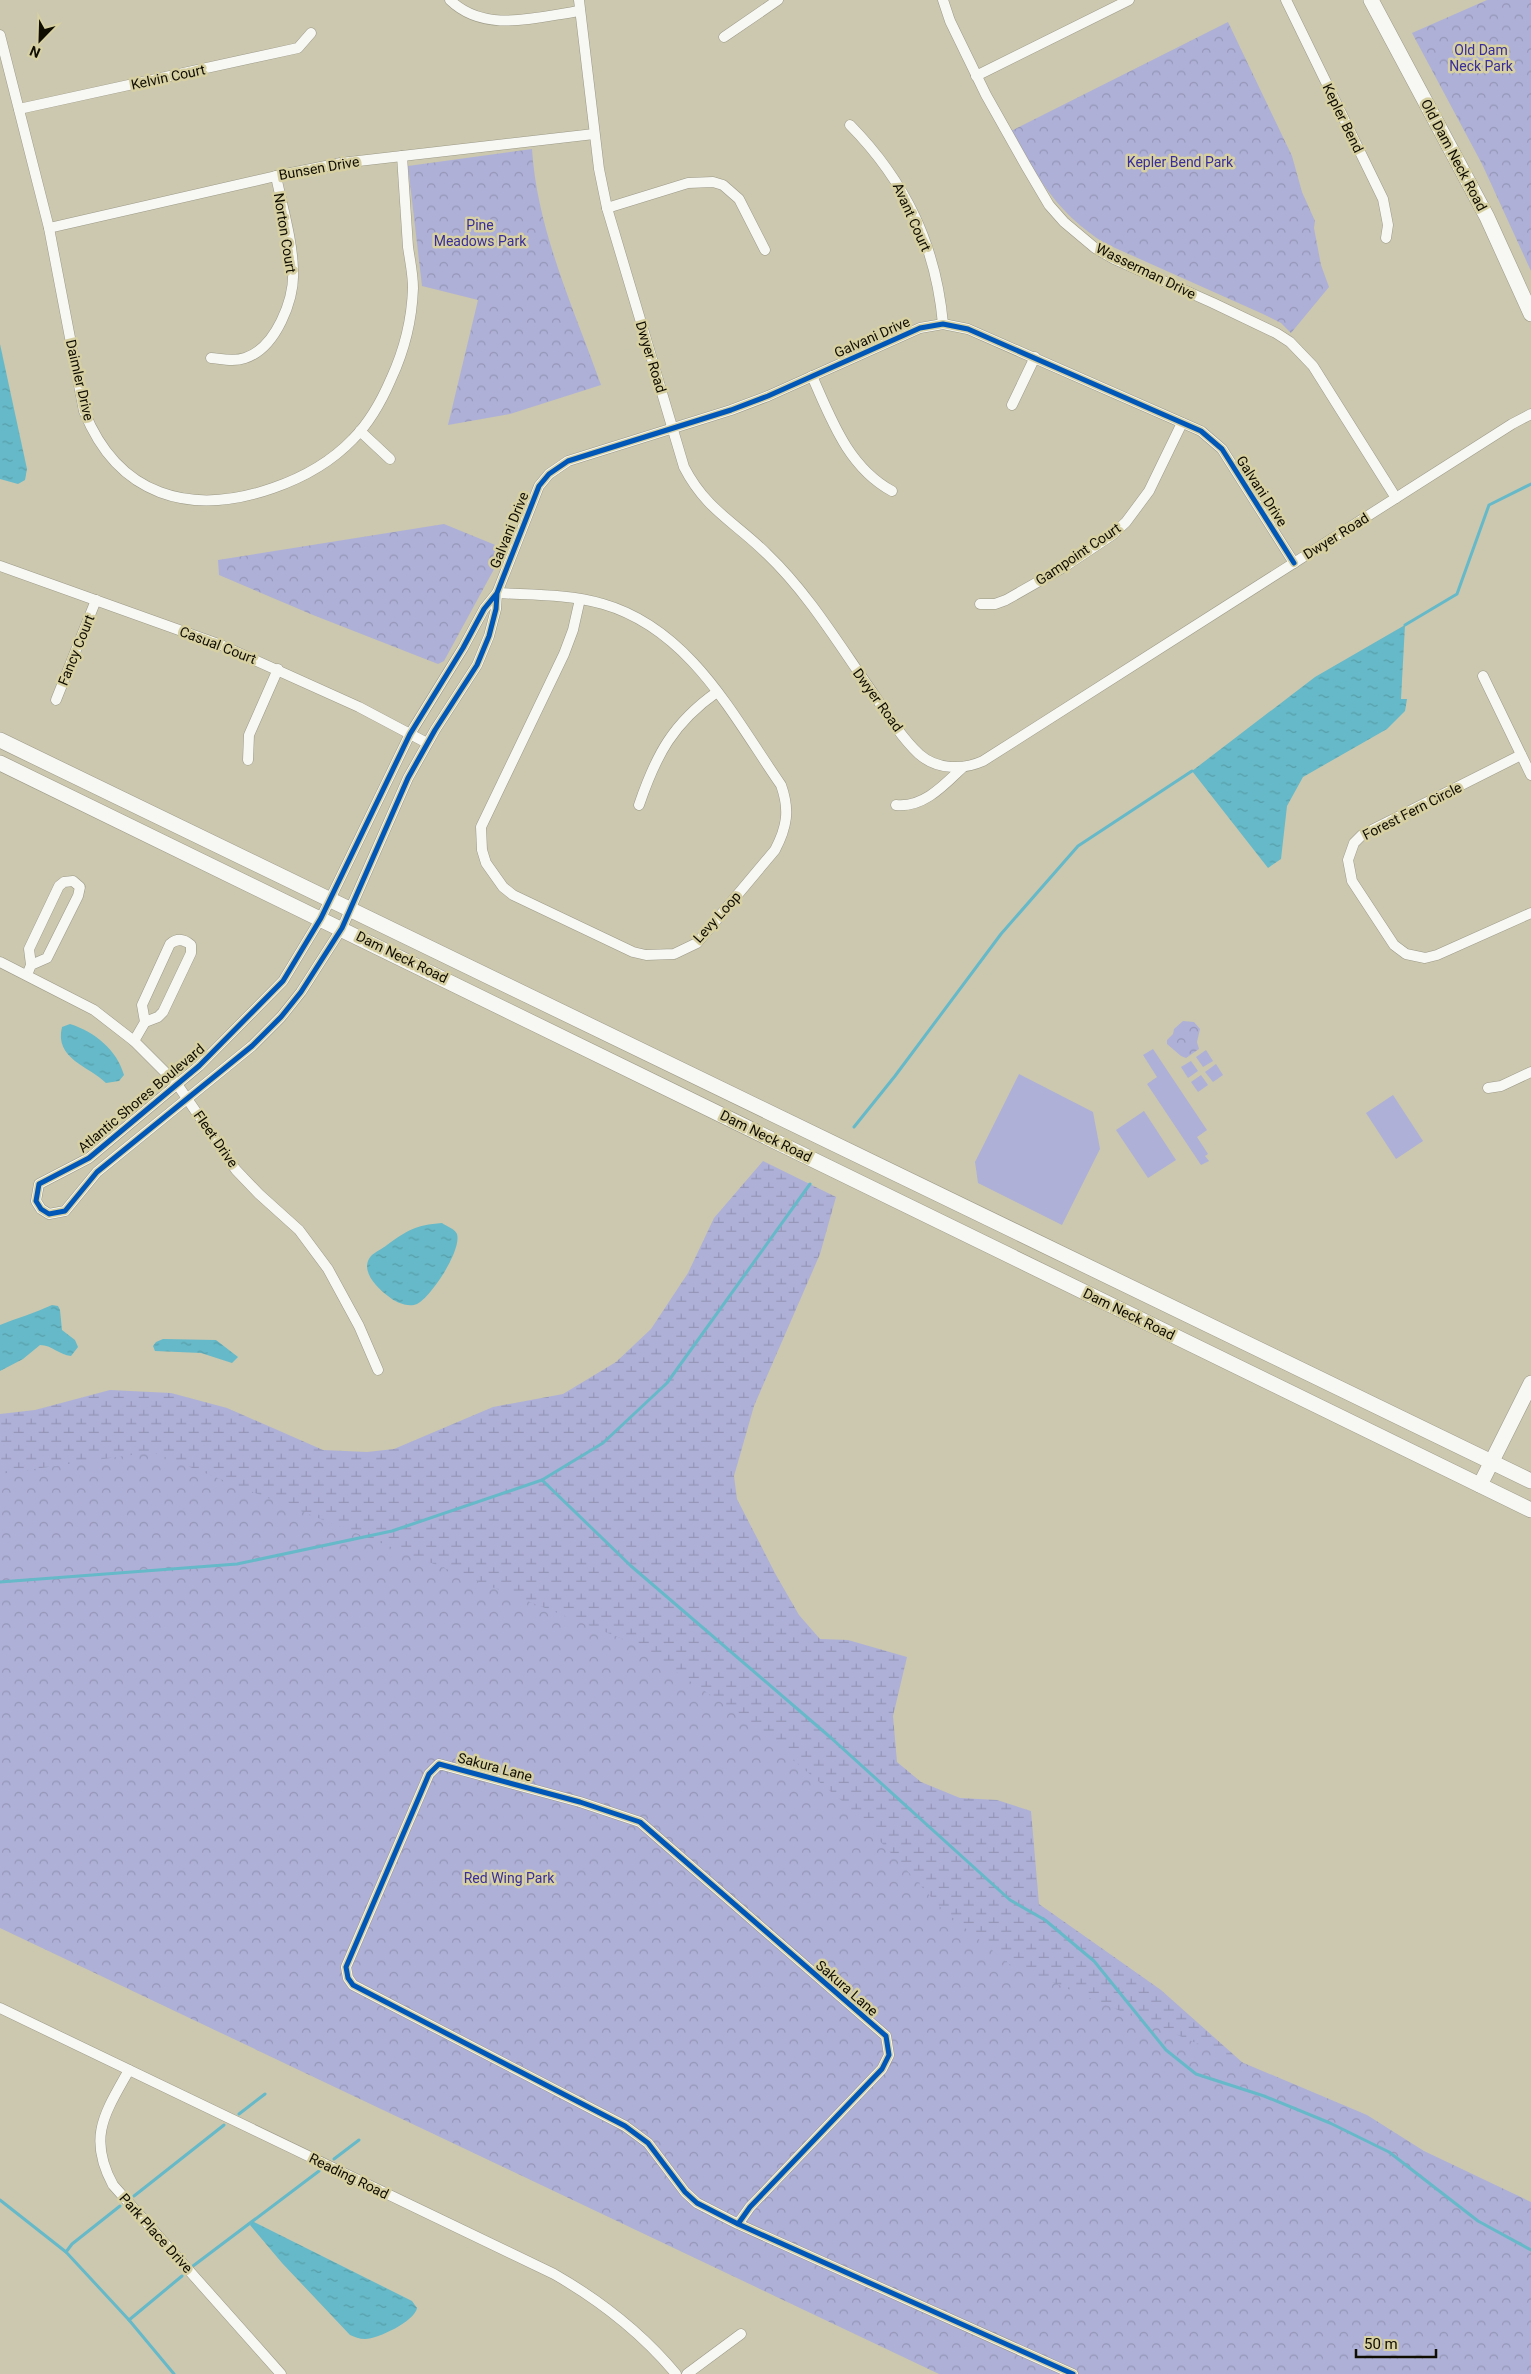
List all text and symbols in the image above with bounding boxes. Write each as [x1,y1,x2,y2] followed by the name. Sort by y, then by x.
[15,15,65,65] north arrow
[1449,42,1514,74] park label: Old Dam Neck Park
[27,43,43,61] text: N
[130,61,207,93] street label: Kelvin Court
[1319,81,1367,155] street label: Kepler Bend
[1418,96,1490,214] street label: Old Dam Neck Road
[277,153,361,183] street label: Bunsen Drive
[1127,154,1234,170] park label: Kepler Bend Park
[890,180,934,254] street label: Avant Court
[271,192,299,275] street label: Norton Court
[434,217,527,249] park label: Pine Meadows Park
[1094,240,1198,302] street label: Wasserman Drive
[832,313,912,361] street label: Galvani Drive
[633,319,669,395] street label: Dwyer Road
[63,338,97,422] street label: Daimler Drive
[1233,453,1291,529] street label: Galvani Drive
[486,489,532,571] street label: Galvani Drive
[1300,510,1372,562] street label: Dwyer Road
[1033,519,1124,588] street label: Gampoint Court
[55,612,98,688] street label: Fancy Court
[177,623,259,667] street label: Casual Court
[850,665,906,735] street label: Dwyer Road
[1360,779,1464,843] street label: Forest Fern Circle
[690,888,744,946] street label: Levy Loop
[354,928,450,986] street label: Dam Neck Road
[75,1040,207,1156] street label: Atlantic Shores Boulevard
[718,1107,814,1165] street label: Dam Neck Road
[191,1108,241,1170] street label: Fleet Drive
[1081,1285,1177,1343] street label: Dam Neck Road
[456,1749,534,1785] street label: Sakura Lane
[464,1870,555,1886] park label: Red Wing Park
[813,1957,881,2019] street label: Sakura Lane
[307,2150,391,2202] street label: Reading Road
[116,2190,196,2276] street label: Park Place Drive
[1356,2326,1436,2358] scale bar
[1364,2335,1398,2353] text: 50 m

